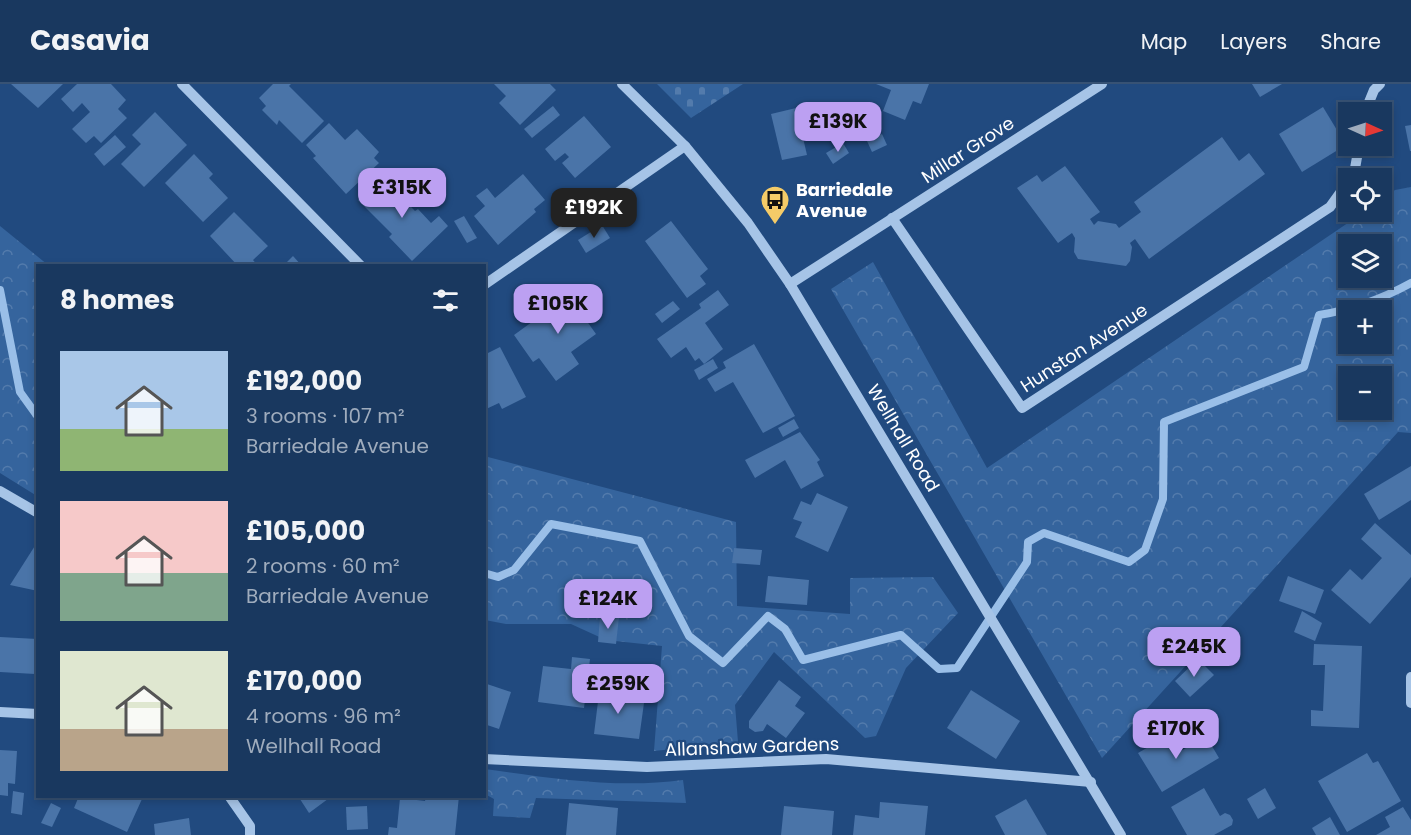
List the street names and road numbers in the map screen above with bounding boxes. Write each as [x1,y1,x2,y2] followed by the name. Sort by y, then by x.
[916,110,1019,189] street label: Millar Grove
[1015,297,1152,398] street label: Hunston Avenue
[861,379,945,496] street label: Wellhall Road
[664,731,840,762] street label: Allanshaw Gardens

